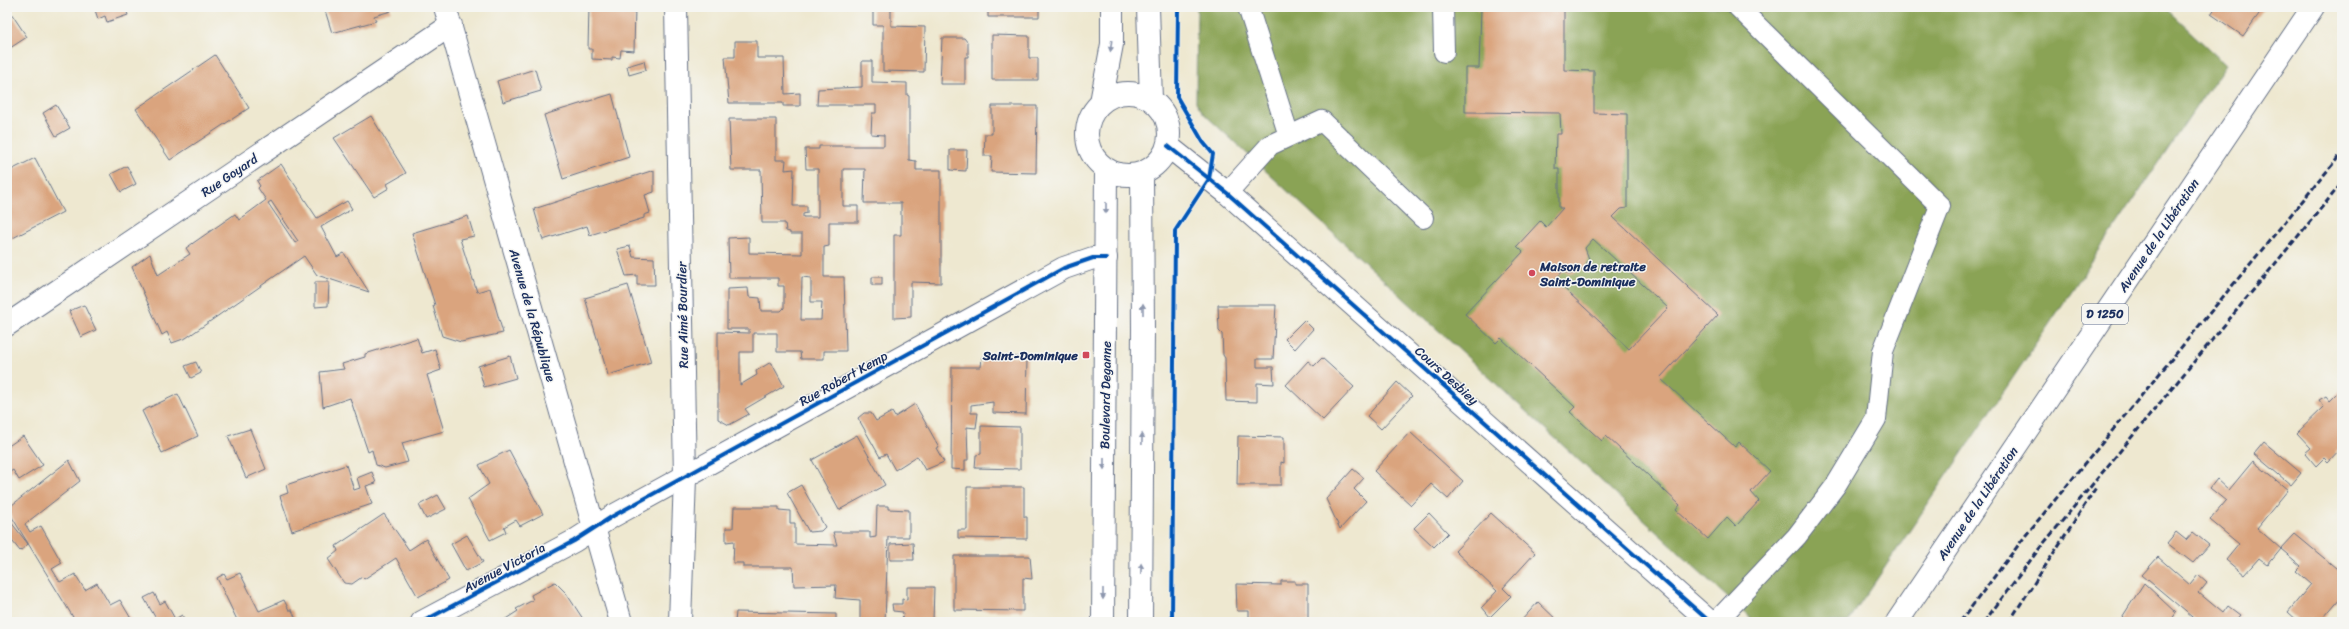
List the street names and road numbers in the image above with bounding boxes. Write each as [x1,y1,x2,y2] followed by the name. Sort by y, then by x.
[196,147,264,203] street label: Rue Goyard
[2111,174,2205,298] street label: Avenue de la Libération
[502,245,563,384] street label: Avenue de la République
[670,261,695,369] street label: Rue Aimé Bourdier
[2082,304,2128,324] road number: D 1250
[1093,340,1118,449] street label: Boulevard Deganne
[1409,340,1484,411] street label: Cours Desbiey
[795,344,892,412] street label: Rue Robert Kemp
[1930,442,2024,566] street label: Avenue de la Libération
[458,536,550,599] street label: Avenue Victoria

